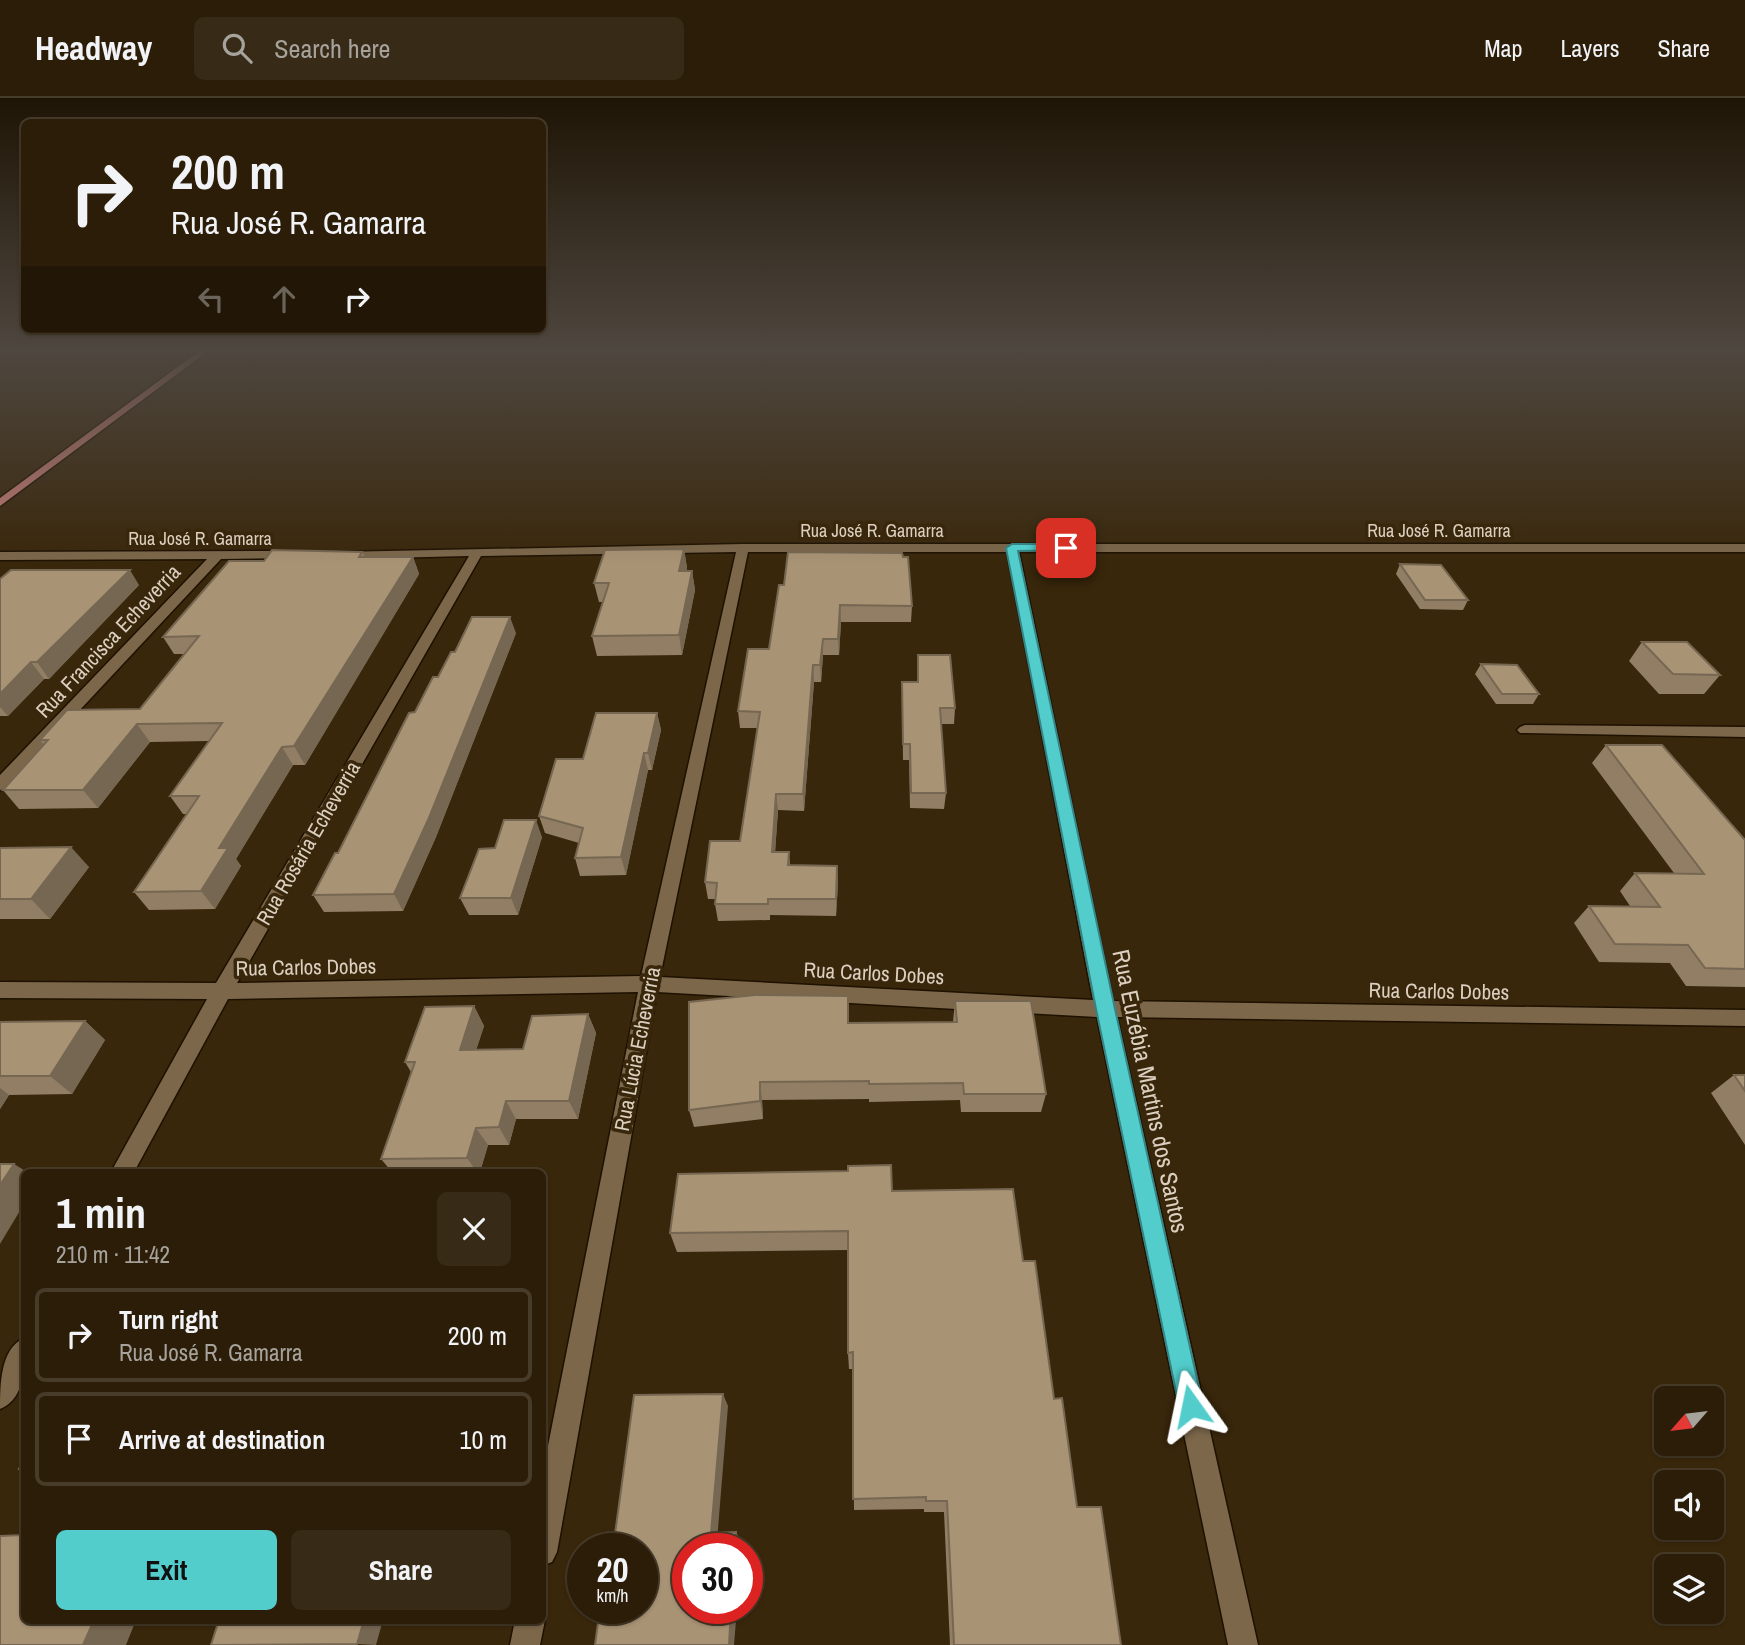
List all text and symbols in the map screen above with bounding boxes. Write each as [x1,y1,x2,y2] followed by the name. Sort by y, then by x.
[194,17,684,80] search box
[35,26,152,70] text: Headway
[218,29,256,67] icon: search
[274,31,390,66] text: Search here
[1484,32,1522,64] text: Map
[1560,32,1619,64] text: Layers
[1657,32,1710,64] text: Share
[171,138,285,204] text: 200 m
[56,147,147,238] icon: right
[171,201,426,244] text: Rua José R. Gamarra
[192,280,230,318] icon: left
[265,280,303,318] icon: ahead
[338,280,376,318] icon: right
[800,518,944,543] street label: Rua José R. Gamarra
[1036,518,1096,578] pin
[1367,518,1511,543] street label: Rua José R. Gamarra
[128,526,272,551] street label: Rua José R. Gamarra
[1047,529,1085,567] icon: arrive
[29,558,187,724] street label: Rua Francisca Echeverria
[249,755,367,930] street label: Rua Rosária Echeverria
[1105,946,1197,1236] street label: Rua Euzébia Martins dos Santos
[235,951,377,983] street label: Rua Carlos Dobes
[803,955,945,991] street label: Rua Carlos Dobes
[607,964,667,1134] street label: Rua Lúcia Echeverria
[1368,975,1510,1007] street label: Rua Carlos Dobes
[56,1185,146,1241] text: 1 min
[437,1192,511,1266] button: close
[56,1239,170,1270] text: 210 m · 11:42
[119,1302,218,1337] text: Turn right
[60,1316,98,1354] icon: right
[448,1318,507,1353] text: 200 m
[119,1337,302,1368] text: Rua José R. Gamarra
[1154,1369,1228,1443] position arrow
[1654,1386,1724,1456] north arrow
[1654,1386,1724,1624] map controls
[60,1420,98,1458] icon: arrive
[119,1422,325,1457] text: Arrive at destination
[460,1422,507,1457] text: 10 m
[1654,1470,1724,1540] button: sound
[56,1530,277,1610] button: Exit
[291,1530,511,1610] button: Share
[672,1533,763,1624] speed limit sign: 30
[597,1546,628,1593] text: 20
[1654,1554,1724,1624] button: layers
[597,1583,629,1608] text: km/h

